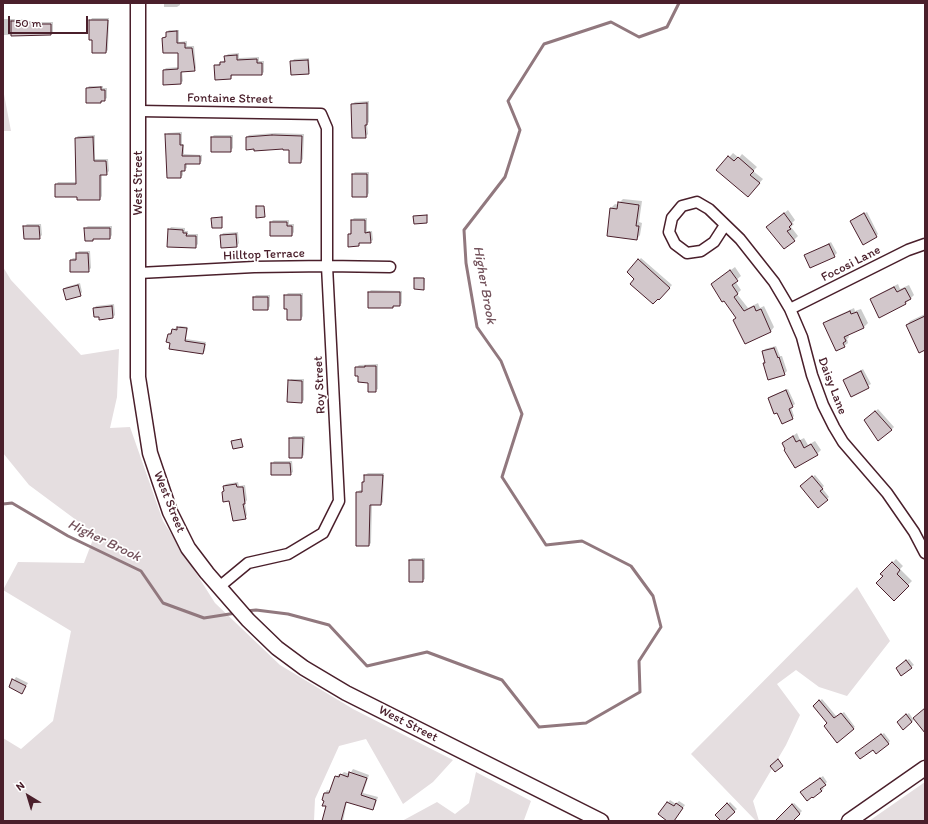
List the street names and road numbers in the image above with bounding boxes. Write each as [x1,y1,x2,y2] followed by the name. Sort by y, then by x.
[187,90,273,108] street label: Fontaine Street
[131,151,147,215] street label: West Street
[819,242,883,286] street label: Focosi Lane
[223,246,305,264] street label: Hilltop Terrace
[814,355,850,417] street label: Daisy Lane
[311,356,329,414] street label: Roy Street
[150,469,188,535] street label: West Street
[376,702,440,746] street label: West Street

